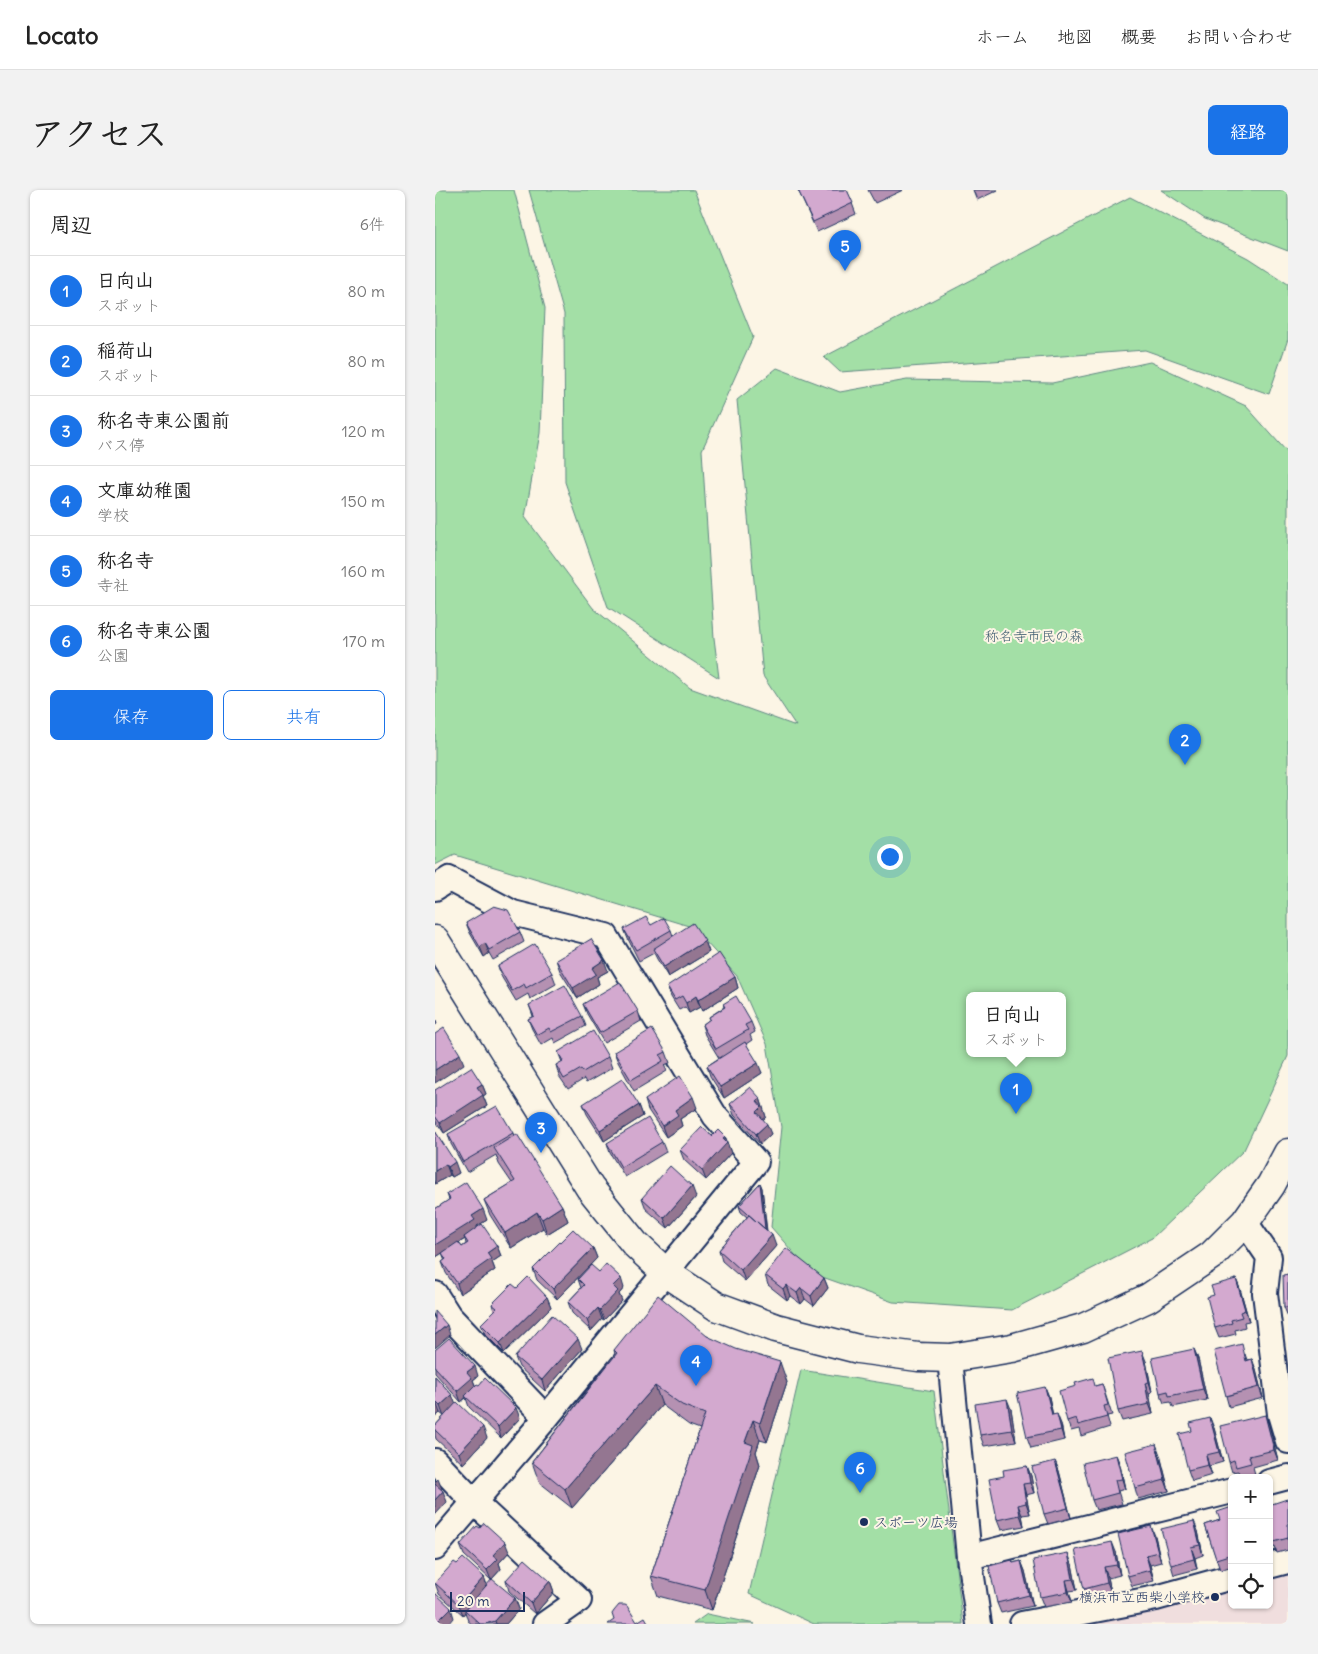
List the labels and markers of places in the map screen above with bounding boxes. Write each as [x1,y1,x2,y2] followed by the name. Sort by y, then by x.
[829,230,861,271] pin: 5
[1169,724,1201,765] pin: 2
[1000,1073,1032,1114] pin: 1
[525,1112,557,1153] pin: 3
[680,1345,712,1386] pin: 4
[844,1452,876,1493] pin: 6
[874,1513,958,1531] place label: スポーツ広場
[858,1516,870,1528] marker: スポーツ広場
[1079,1588,1205,1606] place label: 横浜市立西柴小学校
[1209,1591,1221,1603] marker: 横浜市立西柴小学校

